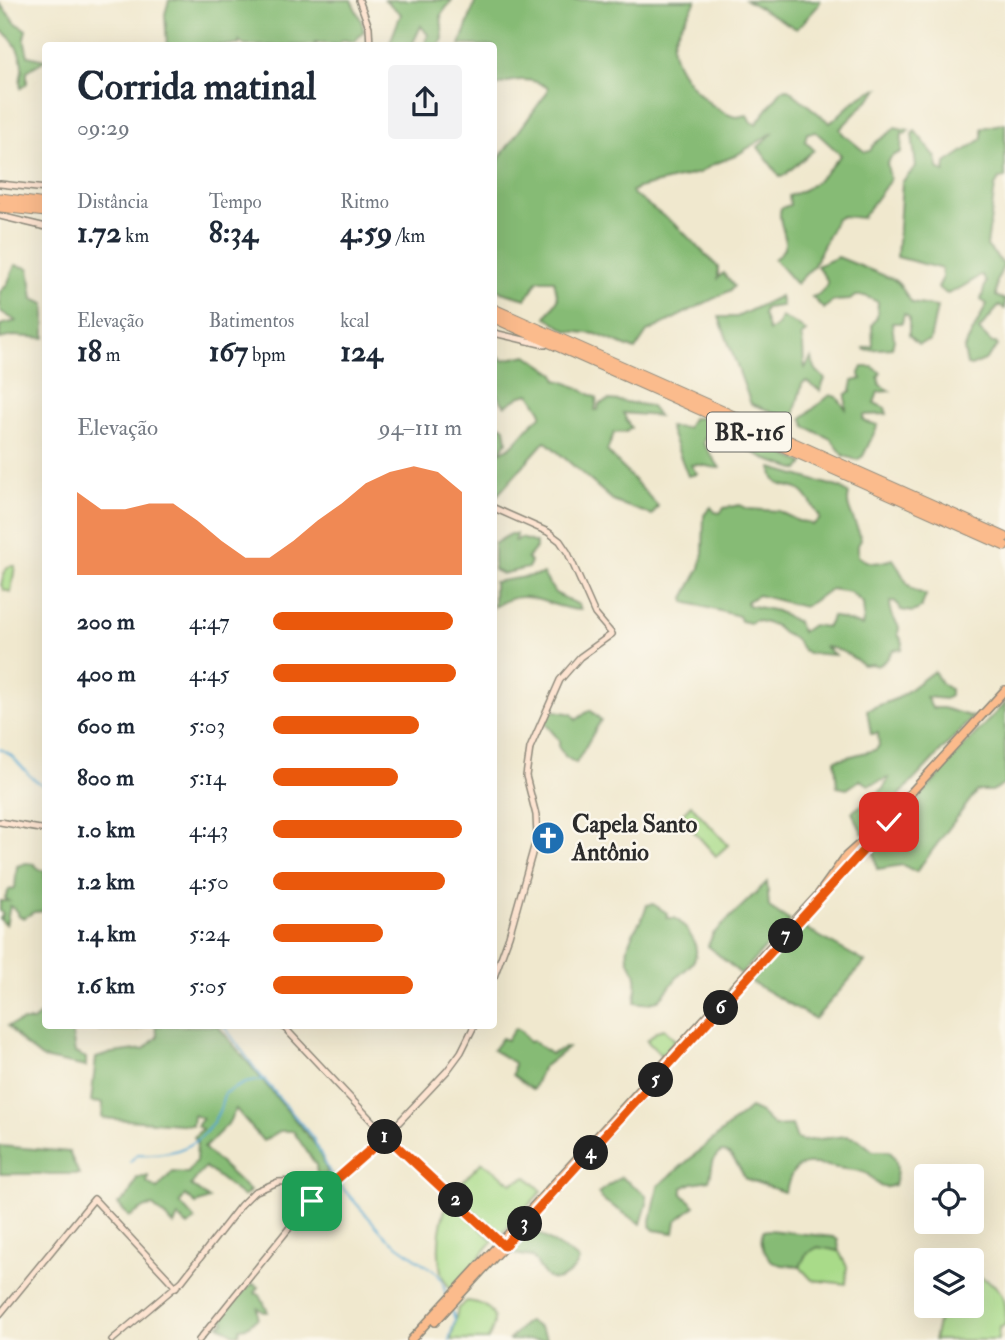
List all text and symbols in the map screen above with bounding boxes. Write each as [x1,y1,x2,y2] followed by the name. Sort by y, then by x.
[77,63,316,111] text: Corrida matinal
[388,65,462,139] button: share
[77,113,130,142] text: 09:29
[77,190,148,214] text: Distância
[209,190,262,214] text: Tempo
[340,190,389,214] text: Ritmo
[77,214,121,251] text: 1.72
[209,214,258,251] text: 8:34
[340,214,392,251] text: 4:59
[121,224,149,248] text: km
[392,224,425,248] text: /km
[77,309,144,333] text: Elevação
[209,309,294,333] text: Batimentos
[340,309,369,333] text: kcal
[77,333,102,370] text: 18
[209,333,248,370] text: 167
[340,333,382,370] text: 124
[102,343,121,367] text: m
[248,343,286,367] text: bpm
[707,412,791,452] road number: BR-116
[77,413,158,442] text: Elevação
[379,413,462,442] text: 94–111 m
[77,607,135,636] text: 200 m
[189,607,230,636] text: 4:47
[77,659,136,688] text: 400 m
[189,659,230,688] text: 4:45
[77,711,135,740] text: 600 m
[189,711,225,740] text: 5:03
[77,763,134,792] text: 800 m
[189,763,225,792] text: 5:14
[859,792,919,852] pin
[870,803,908,841] icon: check
[571,809,698,868] place label: Capela Santo Antônio
[77,815,135,844] text: 1.0 km
[189,815,228,844] text: 4:43
[529,819,567,857] church icon: Capela Santo Antônio
[77,867,135,896] text: 1.2 km
[189,867,229,896] text: 4:50
[768,918,804,954] pin: 7
[77,919,136,948] text: 1.4 km
[189,919,229,948] text: 5:24
[781,923,790,947] text: 7
[77,971,135,1000] text: 1.6 km
[189,971,227,1000] text: 5:05
[704,990,738,1026] pin: 6
[716,995,725,1019] text: 6
[638,1062,674,1098] pin: 5
[651,1067,660,1091] text: 5
[368,1120,402,1154] pin: 1
[381,1124,388,1148] text: 1
[574,1136,608,1170] pin: 4
[585,1140,596,1164] text: 4
[914,1164,984,1318] map controls
[914,1164,984,1234] button: locate
[282,1171,342,1231] pin
[293,1182,331,1220] icon: arrive
[438,1182,474,1218] pin: 2
[451,1187,460,1211] text: 2
[508,1206,542,1242] pin: 3
[521,1211,528,1235] text: 3
[914,1248,984,1318] button: layers

